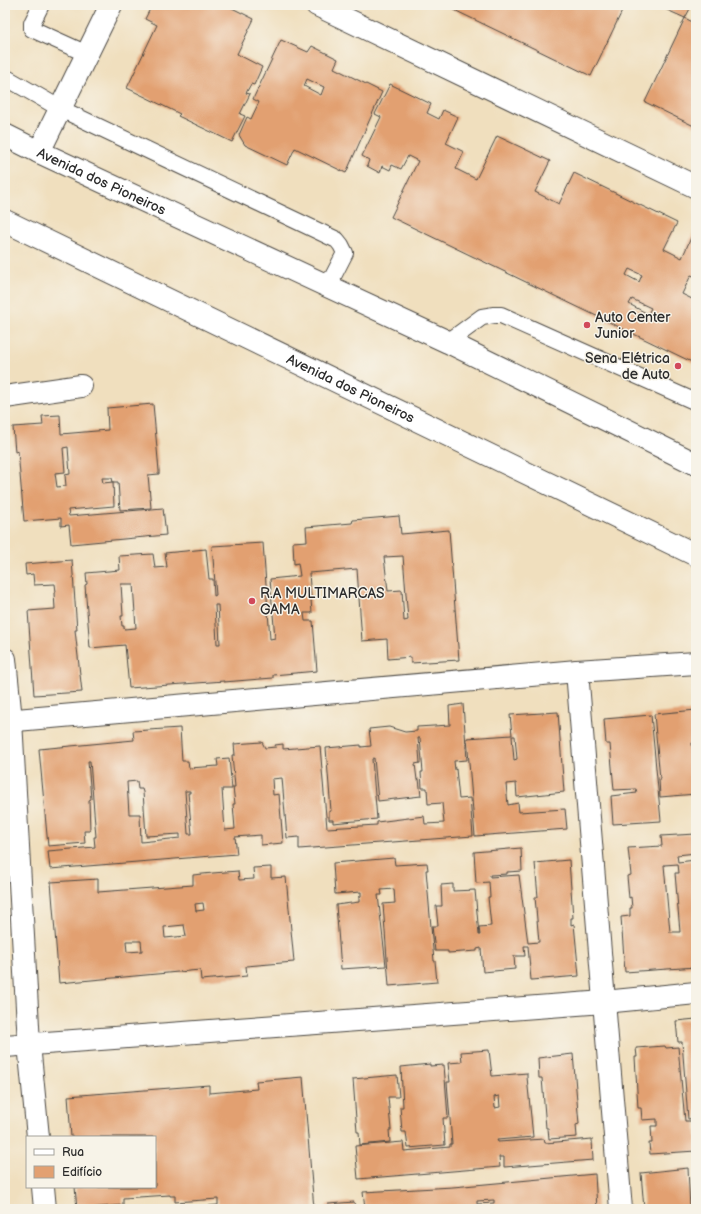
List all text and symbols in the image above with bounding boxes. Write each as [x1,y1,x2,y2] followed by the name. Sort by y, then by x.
[34,144,168,219] street label: Avenida dos Pioneiros
[595,309,671,342] place label: Auto Center Junior
[582,320,592,330] marker: Auto Center Junior
[284,350,417,427] street label: Avenida dos Pioneiros
[585,350,670,383] place label: Sena Elétrica de Auto
[673,361,683,371] marker: Sena Elétrica de Auto
[260,585,385,618] place label: R.A MULTIMARCAS GAMA
[247,596,257,606] marker: R.A MULTIMARCAS GAMA
[26,1136,156,1188] legend
[62,1145,84,1160] text: Rua
[62,1165,102,1180] text: Edifício

